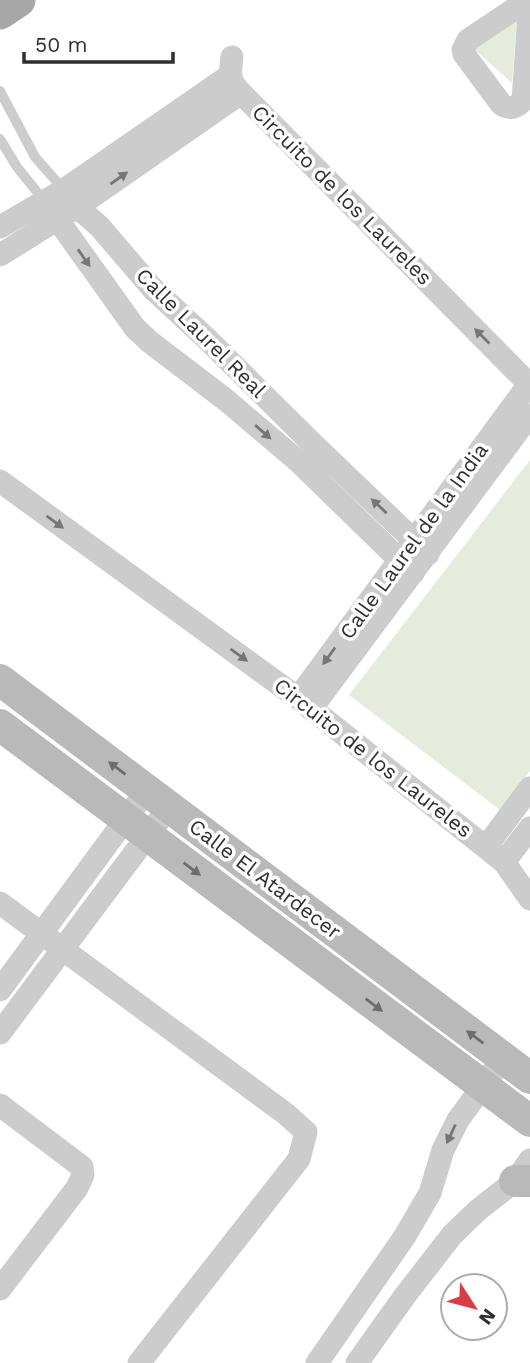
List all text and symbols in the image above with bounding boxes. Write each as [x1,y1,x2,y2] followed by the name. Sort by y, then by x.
[24,21,173,65] scale bar
[35,32,87,57] text: 50 m
[247,99,438,290] street label: Circuito de los Laureles
[110,171,128,185] one-way arrow
[77,249,91,267] one-way arrow
[131,263,272,403] street label: Calle Laurel Real
[474,328,490,344] one-way arrow
[255,424,272,439] one-way arrow
[334,438,493,644] street label: Calle Laurel de la India
[371,499,388,515] one-way arrow
[46,515,64,529] one-way arrow
[322,646,336,665] one-way arrow
[230,648,248,662] one-way arrow
[269,673,477,843] street label: Circuito de los Laureles
[108,761,126,775] one-way arrow
[184,813,346,944] street label: Calle El Atardecer
[183,861,201,875] one-way arrow
[365,998,384,1012] one-way arrow
[466,1030,485,1044] one-way arrow
[445,1124,457,1144] one-way arrow
[439,1272,509,1342] north arrow
[474,1304,501,1329] text: N

